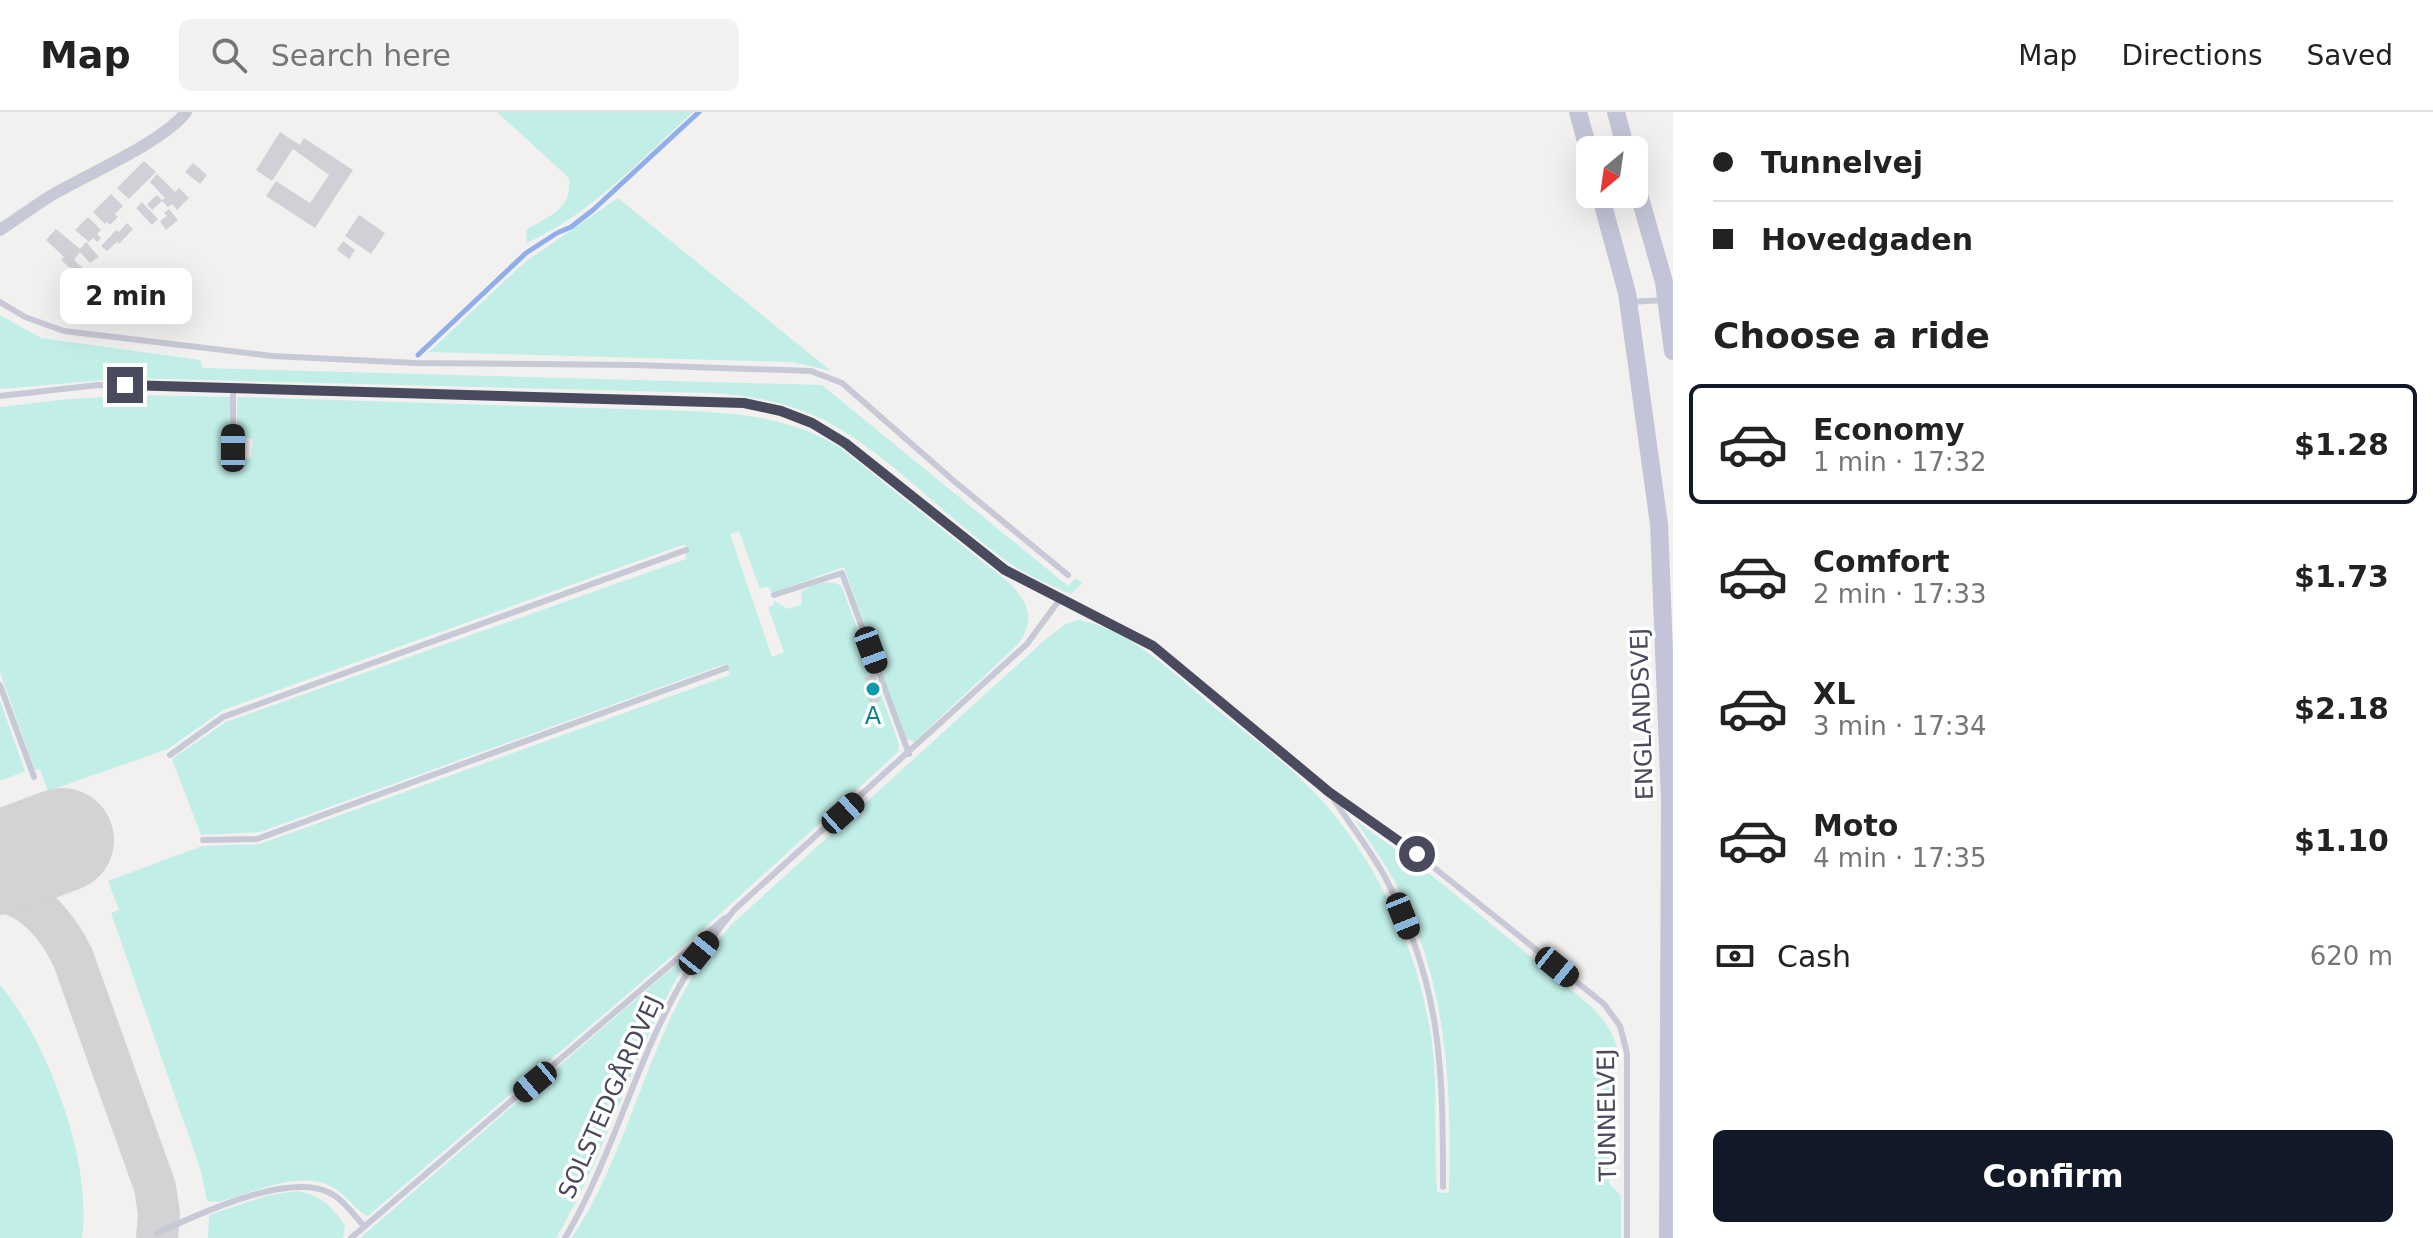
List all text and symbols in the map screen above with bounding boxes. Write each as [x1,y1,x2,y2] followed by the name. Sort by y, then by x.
[179,19,739,91] search box
[40,33,131,77] text: Map
[207,33,251,77] icon: search
[271,38,451,73] text: Search here
[2018,39,2077,72] text: Map
[2121,39,2262,72] text: Directions
[2306,39,2393,72] text: Saved
[1576,136,1648,208] north arrow
[1576,136,1648,208] map controls
[1761,145,1923,180] text: Tunnelvej
[1761,222,1973,257] text: Hovedgaden
[59,269,191,325] callout: 2 min
[85,281,167,311] text: 2 min
[1713,315,1990,356] text: Choose a ride
[107,367,143,403] route end
[1717,408,1789,480] icon: car
[1813,412,1965,447] text: Economy
[221,424,245,472] car
[2294,427,2389,462] text: $1.28
[1813,447,1987,477] text: 1 min · 17:32
[1717,540,1789,612] icon: car
[1813,544,1950,579] text: Comfort
[2294,559,2389,594] text: $1.73
[1813,579,1987,609] text: 2 min · 17:33
[852,623,890,677] car
[1625,627,1659,801] street label: ENGLANDSVEJ
[1717,672,1789,744] icon: car
[1813,676,1855,711] text: XL
[864,680,882,698] marker: A
[2294,691,2389,726] text: $2.18
[865,702,882,730] place label: A
[1813,711,1987,741] text: 3 min · 17:34
[817,788,869,838] car
[1717,804,1789,876] icon: car
[1813,808,1898,843] text: Moto
[2294,823,2389,858] text: $1.10
[1399,836,1435,872] route start
[1813,843,1987,873] text: 4 min · 17:35
[1383,889,1423,943] car
[675,927,723,979] car
[1713,934,1757,978] icon: cash
[1777,939,1851,974] text: Cash
[2310,941,2393,971] text: 620 m
[1531,943,1583,991] car
[552,991,667,1203] street label: SOLSTEDGÅRDVEJ
[1592,1048,1622,1183] street label: TUNNELVEJ
[509,1057,561,1107] car
[1713,1130,2393,1222] button: Confirm

